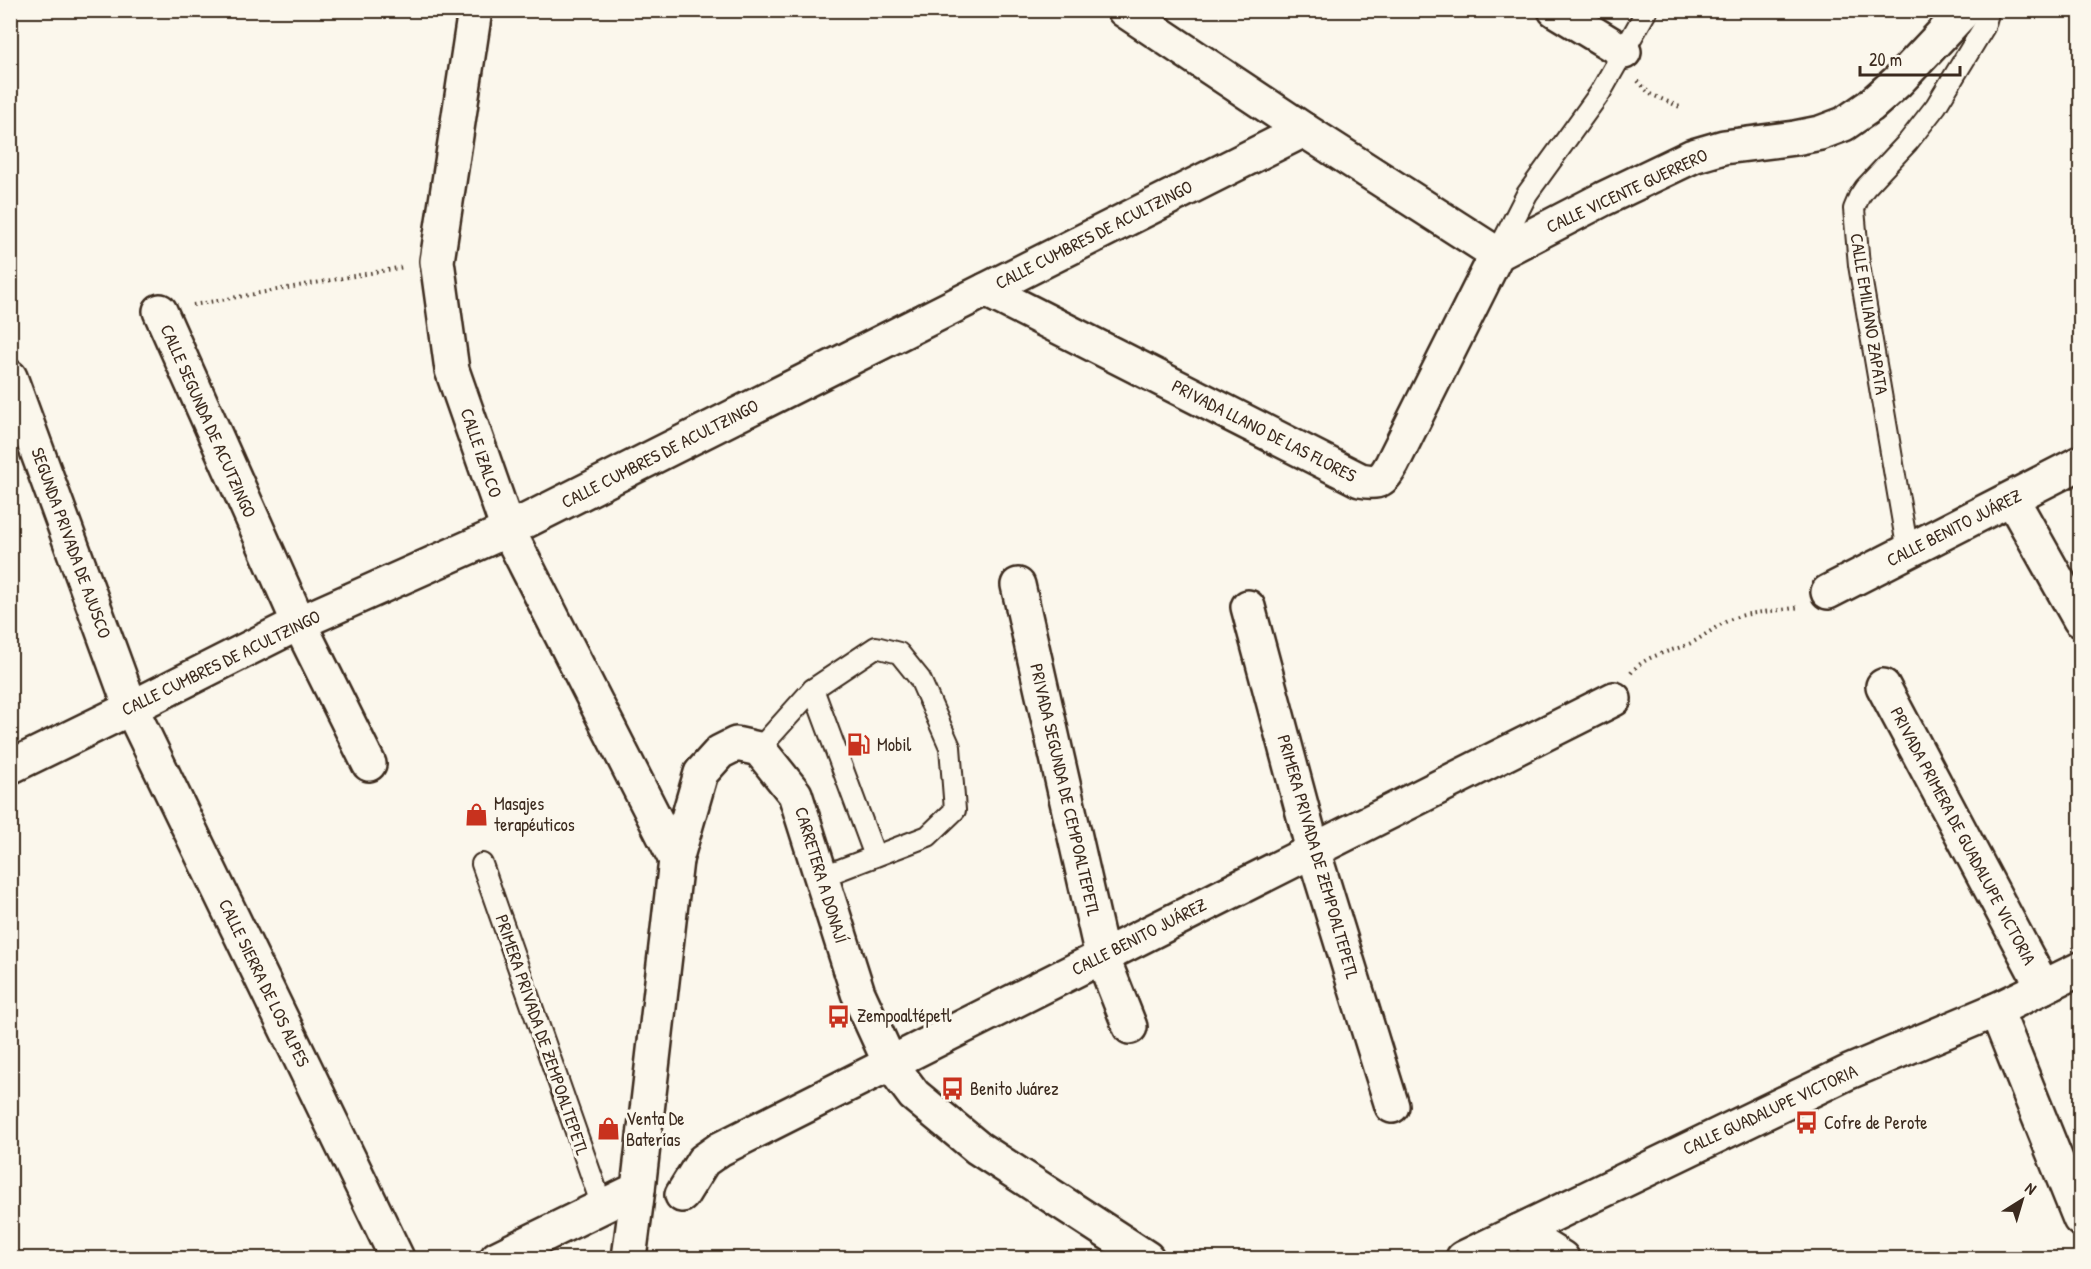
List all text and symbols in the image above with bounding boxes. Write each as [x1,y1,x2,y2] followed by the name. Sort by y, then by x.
[1860,39,1960,77] scale bar
[1869,47,1902,72] text: 20 m
[1542,142,1712,239] street label: CALLE VICENTE GUERRERO
[991,174,1197,295] street label: CALLE CUMBRES DE ACULTZINGO
[1844,231,1895,397] street label: CALLE EMILIANO ZAPATA
[155,320,262,521] street label: CALLE SEGUNDA DE ACUTZINGO
[1168,373,1361,488] street label: PRIVADA LLANO DE LAS FLORES
[557,393,763,514] street label: CALLE CUMBRES DE ACULTZINGO
[455,405,508,501] street label: CALLE IZALCO
[25,444,118,642] street label: SEGUNDA PRIVADA DE AJUSCO
[1882,483,2025,572] street label: CALLE BENITO JUÁREZ
[117,603,324,722] street label: CALLE CUMBRES DE ACULTZINGO
[1024,661,1107,919] street label: PRIVADA SEGUNDA DE CEMPOALTEPETL
[1885,702,2042,969] street label: PRIVADA PRIMERA DE GUADALUPE VICTORIA
[846,732,872,758] fuel station icon: Mobil
[877,732,911,757] place label: Mobil
[1272,732,1365,982] street label: PRIMERA PRIVADA DE ZEMPOALTEPETL
[494,791,575,837] place label: Masajes terapéuticos
[463,801,489,827] shop icon: Masajes terapéuticos
[789,804,854,946] street label: CARRETERA A DONAJÍ
[1067,892,1210,981] street label: CALLE BENITO JUÁREZ
[213,895,316,1071] street label: CALLE SIERRA DE LOS ALPES
[489,911,596,1159] street label: PRIMERA PRIVADA DE ZEMPOALTEPETL
[826,1003,852,1029] bus stop icon: Zempoaltépetl
[857,1003,952,1028] place label: Zempoaltépetl
[1678,1058,1861,1161] street label: CALLE GUADALUPE VICTORIA
[939,1076,965,1102] bus stop icon: Benito Juárez
[970,1076,1059,1101] place label: Benito Juárez
[626,1106,685,1152] place label: Venta De Baterías
[1793,1110,1819,1136] bus stop icon: Cofre de Perote
[1824,1110,1928,1135] place label: Cofre de Perote
[595,1116,621,1142] shop icon: Venta De Baterías
[1992,1170,2052,1230] north arrow
[2021,1177,2041,1200] text: N

